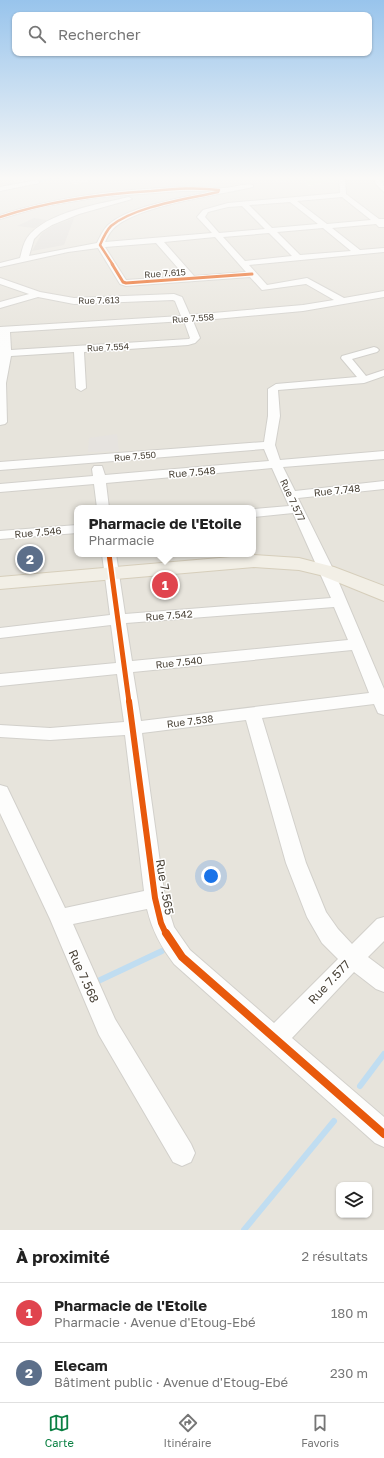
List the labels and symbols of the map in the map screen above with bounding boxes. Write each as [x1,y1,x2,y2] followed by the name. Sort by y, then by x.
[144,266,186,280] street label: Rue 7.615
[78,294,120,306] street label: Rue 7.613
[172,311,214,325] street label: Rue 7.558
[87,340,130,354] street label: Rue 7.554
[113,449,157,463] street label: Rue 7.550
[168,464,216,480] street label: Rue 7.548
[278,477,308,523] street label: Rue 7.577
[313,482,361,498] street label: Rue 7.748
[14,524,62,540] street label: Rue 7.546
[17,544,43,574] pin: 2
[152,570,178,600] pin: 1
[145,607,193,623] street label: Rue 7.542
[155,654,203,670] street label: Rue 7.540
[166,712,214,730] street label: Rue 7.538
[153,858,177,916] street label: Rue 7.565
[201,866,221,886] your location
[66,947,102,1005] street label: Rue 7.568
[305,957,353,1007] street label: Rue 7.577

